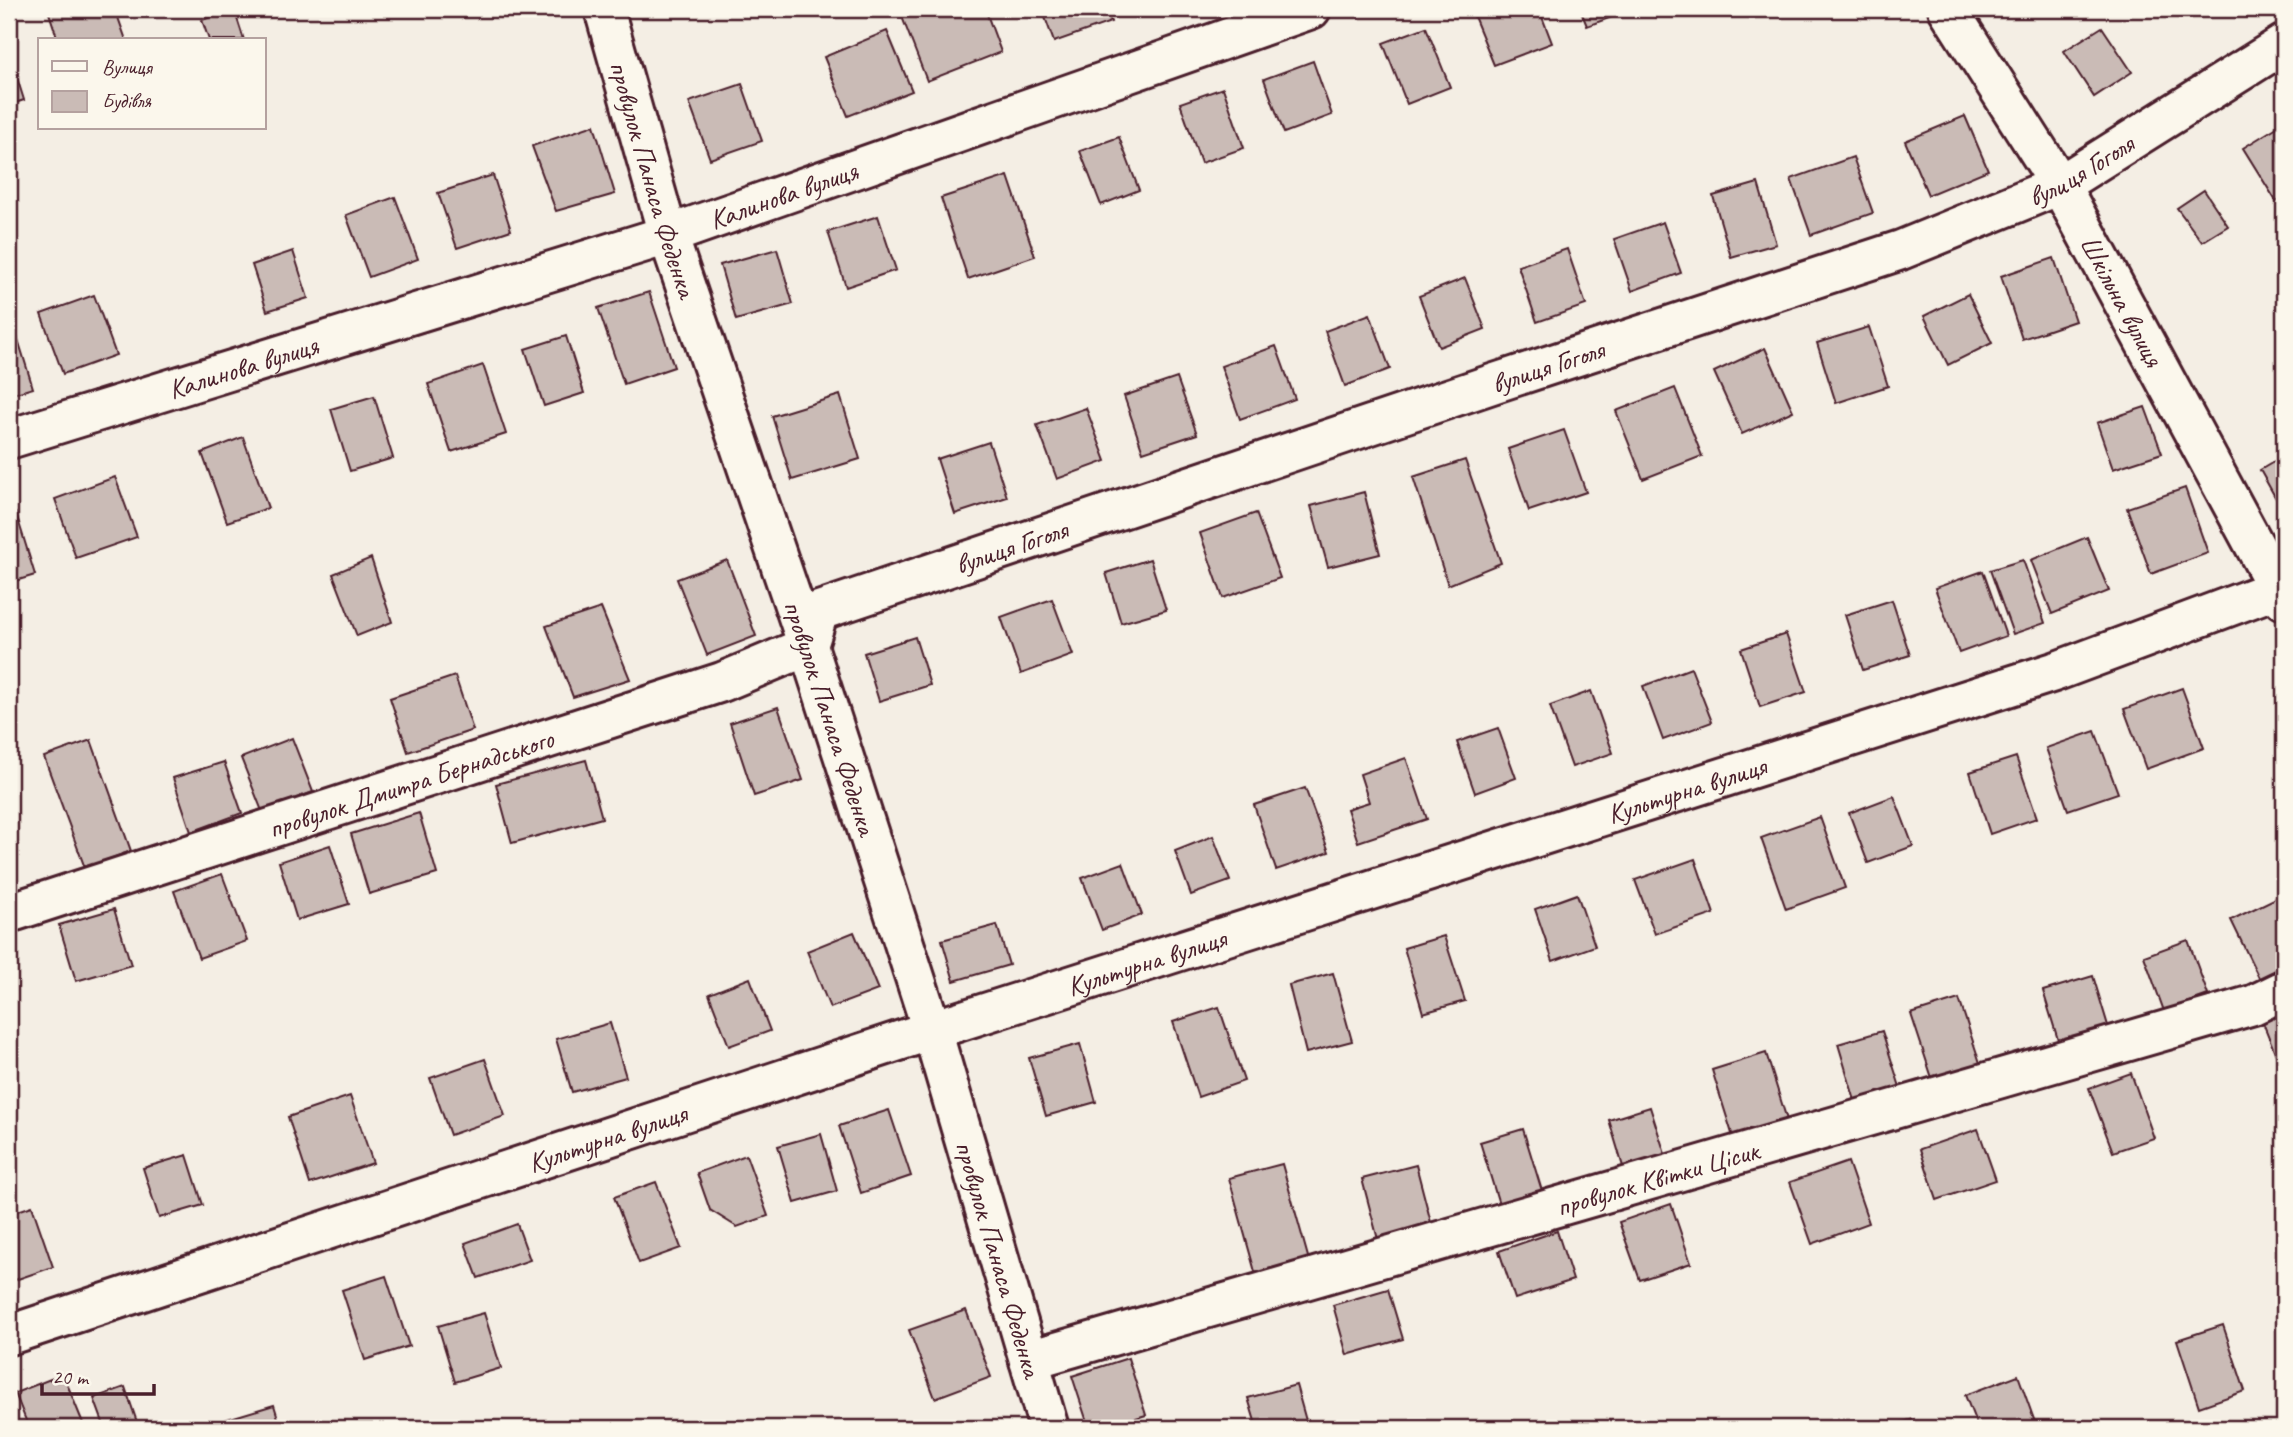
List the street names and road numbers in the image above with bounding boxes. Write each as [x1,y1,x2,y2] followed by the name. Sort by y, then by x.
[602,57,706,304] street label: провулок Панаса Феденка
[2023,124,2142,214] street label: вулиця Гоголя
[704,152,863,237] street label: Калинова вулиця
[2073,229,2172,373] street label: Шкільна вулиця
[164,327,323,406] street label: Калинова вулиця
[1487,330,1610,401] street label: вулиця Гоголя
[950,510,1074,581] street label: вулиця Гоголя
[776,595,886,842] street label: провулок Панаса Феденка
[263,720,559,845] street label: провулок Дмитра Бернадського
[1603,747,1773,831] street label: Культурна вулиця
[1062,919,1232,1003] street label: Культурна вулиця
[523,1094,693,1180] street label: Культурна вулиця
[1552,1131,1765,1224] street label: провулок Квітки Цісик
[948,1136,1051,1384] street label: провулок Панаса Феденка

